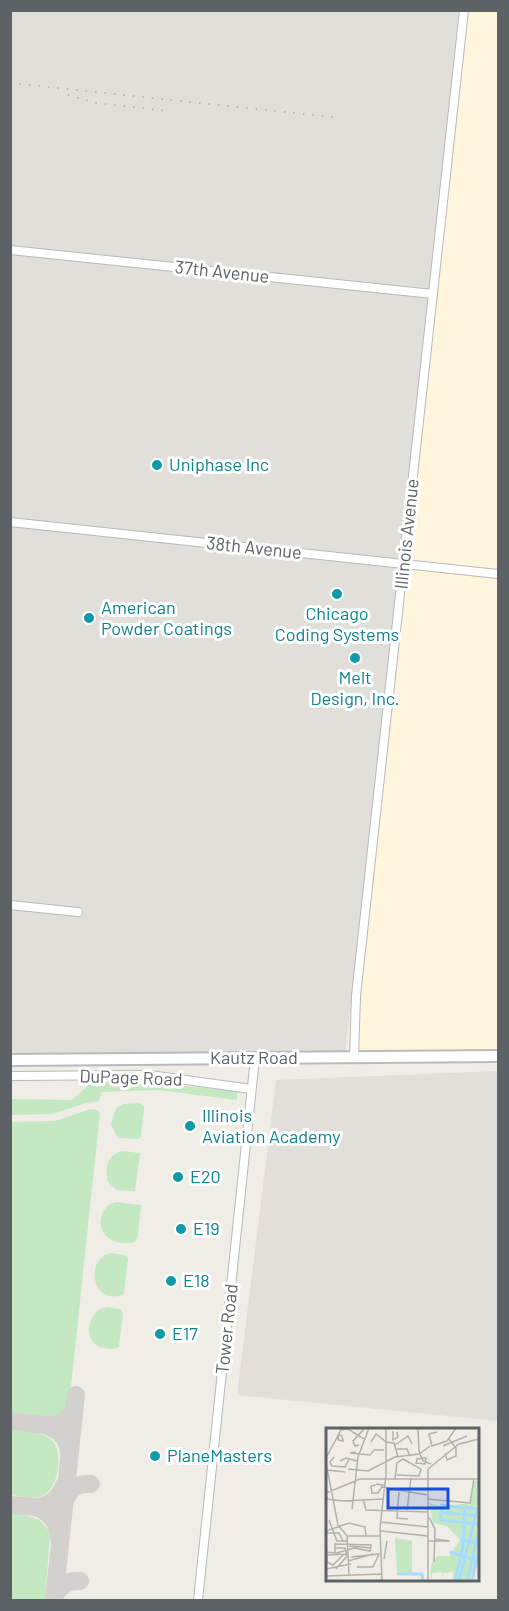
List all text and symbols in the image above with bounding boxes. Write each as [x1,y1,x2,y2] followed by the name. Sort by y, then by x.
[174,255,270,287] street label: 37th Avenue
[169,453,269,475] place label: Uniphase Inc
[150,458,164,472] marker: Uniphase Inc
[389,478,423,590] street label: Illinois Avenue
[205,531,303,563] street label: 38th Avenue
[330,587,344,601] marker: Chicago Coding Systems
[101,596,232,639] place label: American Powder Coatings
[275,602,399,645] place label: Chicago Coding Systems
[82,611,96,625] marker: American Powder Coatings
[348,651,362,665] marker: Melt Design, Inc.
[310,666,400,709] place label: Melt Design, Inc.
[210,1046,298,1068] street label: Kautz Road
[79,1064,183,1090] street label: DuPage Road
[202,1104,341,1147] place label: Illinois Aviation Academy
[183,1119,197,1133] marker: Illinois Aviation Academy
[190,1165,221,1187] place label: E20
[171,1170,185,1184] marker: E20
[193,1217,220,1239] place label: E19
[174,1222,188,1236] marker: E19
[183,1269,210,1291] place label: E18
[164,1274,178,1288] marker: E18
[210,1283,242,1375] street label: Tower Road
[172,1322,198,1344] place label: E17
[153,1327,167,1341] marker: E17
[326,1428,479,1581] inset map
[167,1444,272,1466] place label: PlaneMasters
[148,1449,162,1463] marker: PlaneMasters

